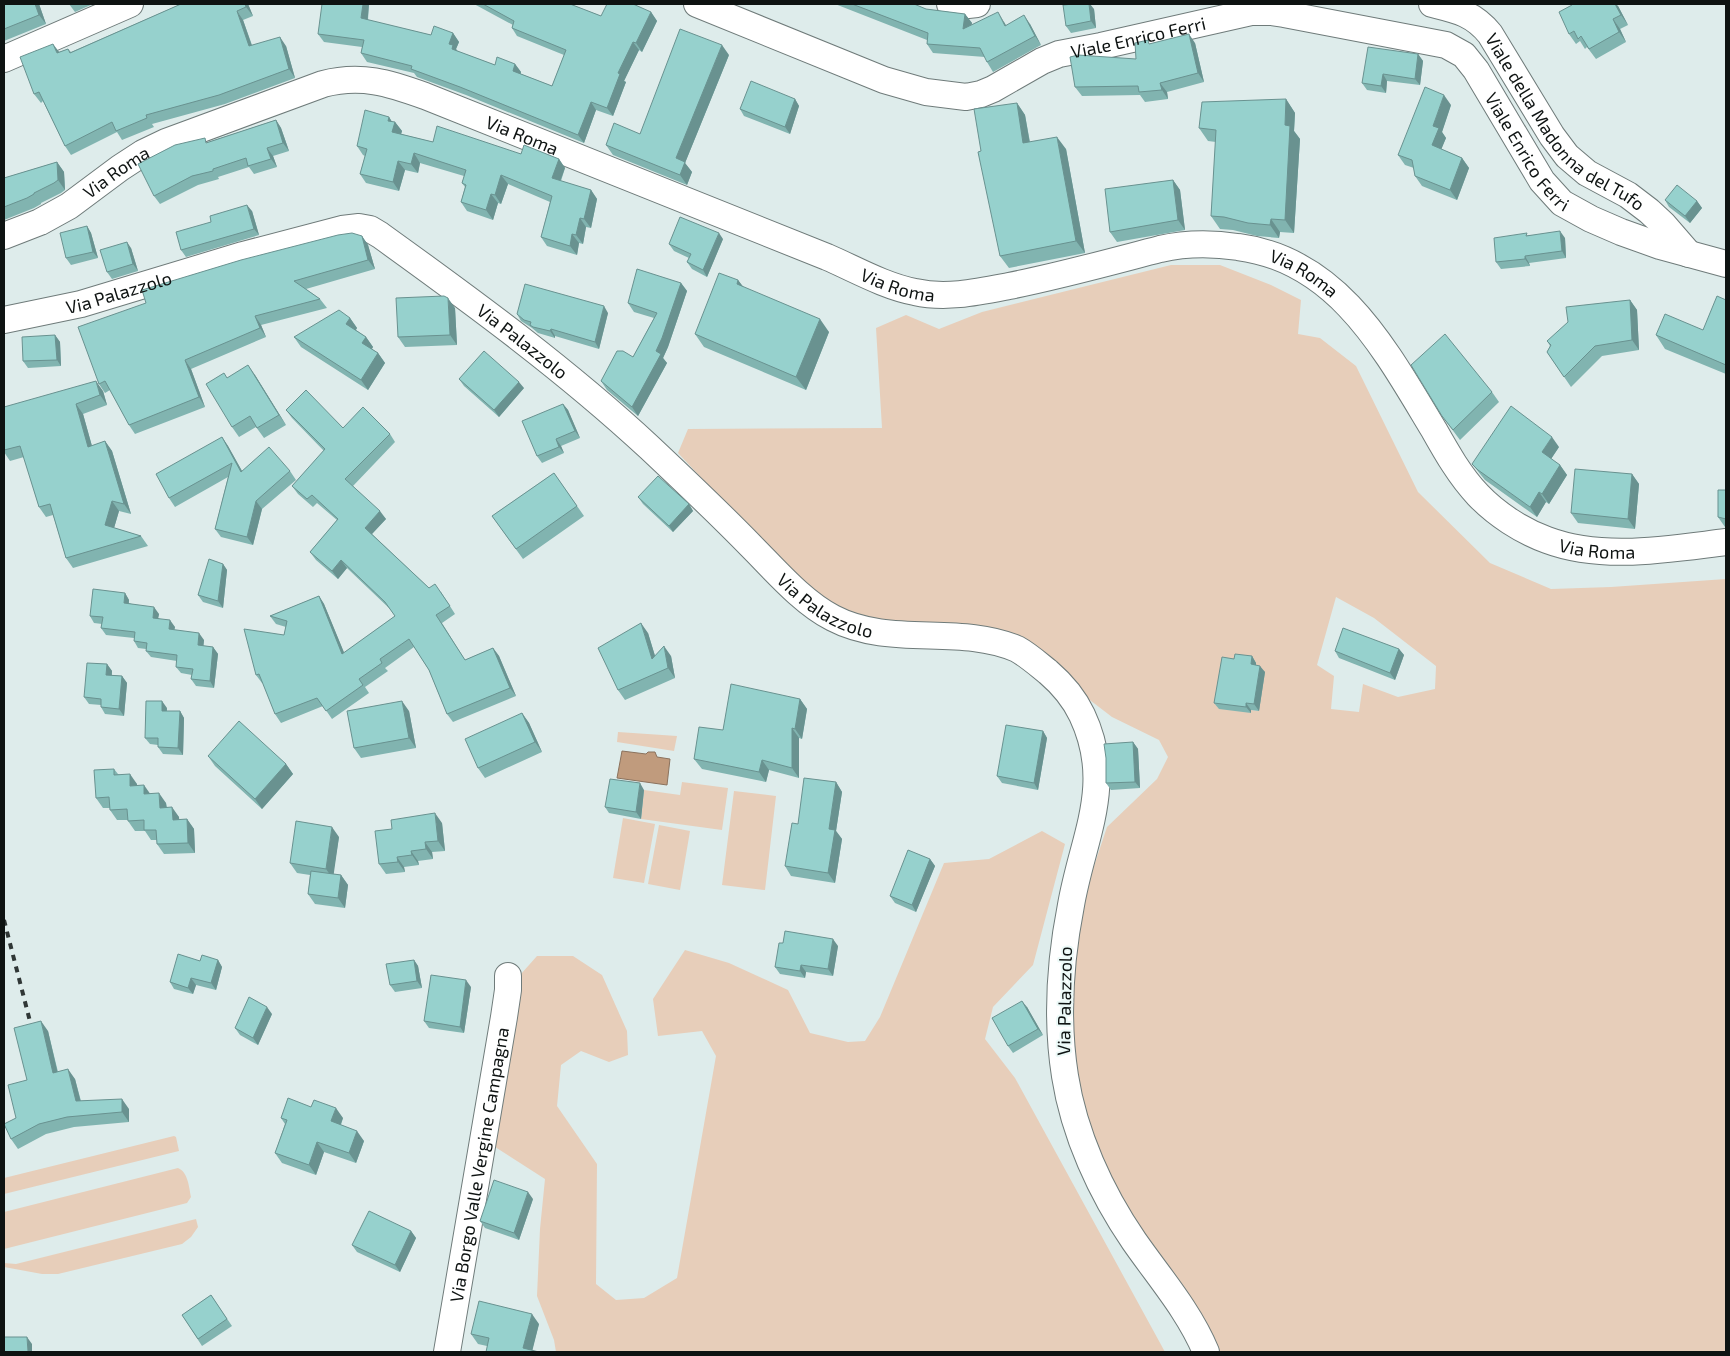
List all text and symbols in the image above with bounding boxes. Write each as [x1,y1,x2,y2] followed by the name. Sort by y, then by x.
[1069,12,1208,63] street label: Viale Enrico Ferri
[1481,29,1649,215] street label: Viale della Madonna del Tufo
[1481,88,1573,216] street label: Viale Enrico Ferri
[483,111,562,159] street label: Via Roma
[79,141,153,203] street label: Via Roma
[1267,244,1343,302] street label: Via Roma
[857,263,936,306] street label: Via Roma
[64,266,174,318] street label: Via Palazzolo
[473,299,573,383] street label: Via Palazzolo
[1557,534,1635,563] street label: Via Roma
[773,568,875,642] street label: Via Palazzolo
[1052,946,1076,1056] street label: Via Palazzolo
[445,1026,513,1304] street label: Via Borgo Valle Vergine Campagna

